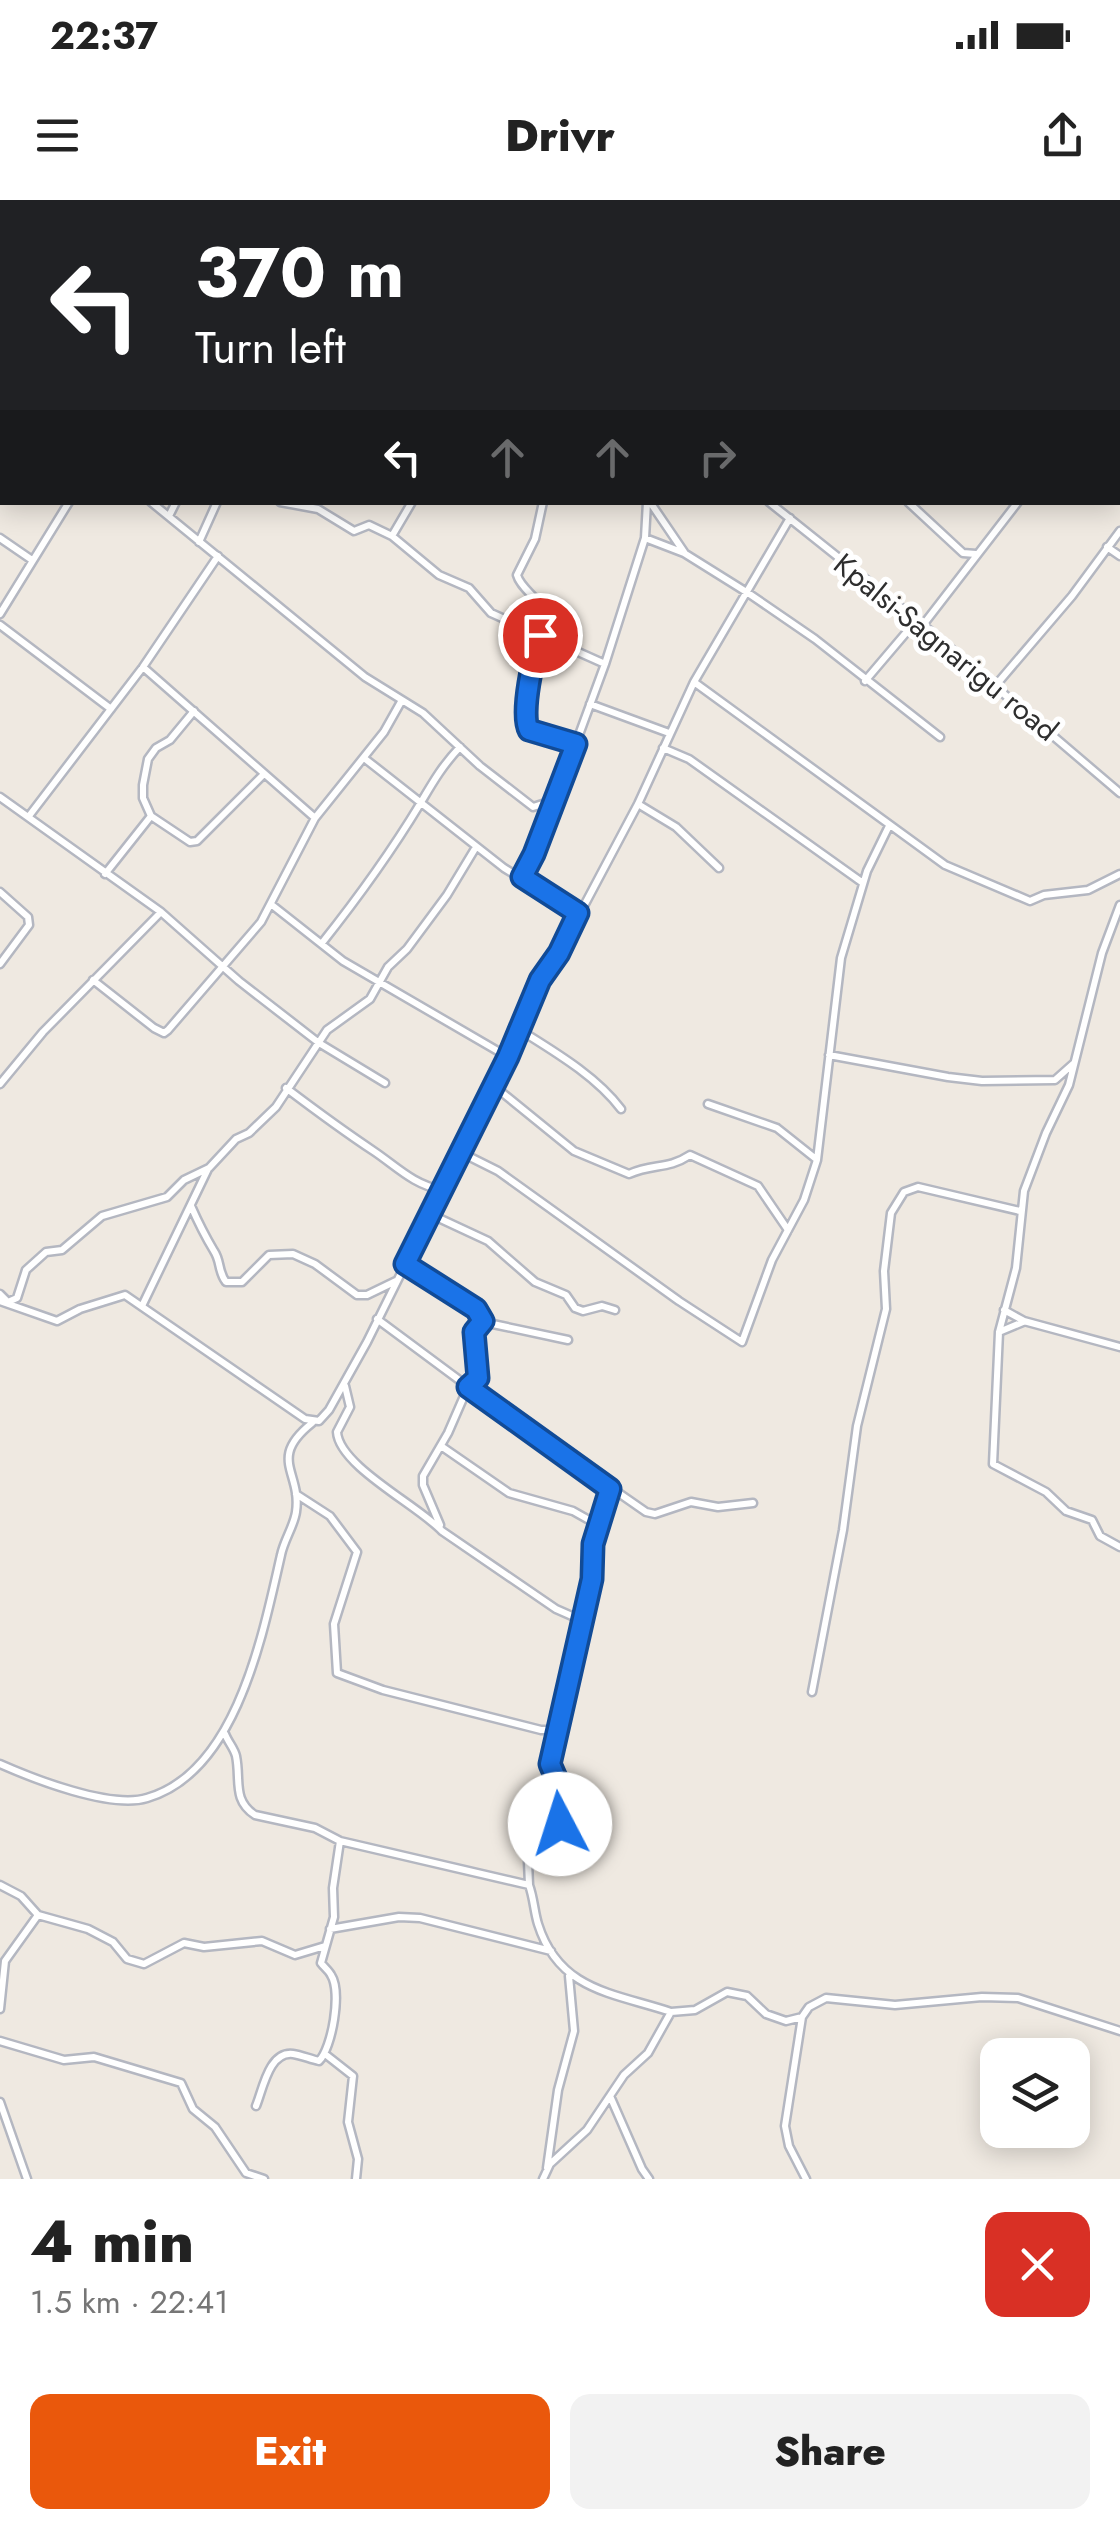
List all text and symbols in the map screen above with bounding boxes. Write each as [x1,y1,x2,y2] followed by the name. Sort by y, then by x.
[50,8,158,63] text: 22:37
[505,103,615,168] text: Drivr
[30,108,85,163] icon: menu
[1035,108,1090,163] icon: share
[195,222,404,323] text: 370 m
[30,240,160,370] icon: left
[195,315,346,380] text: Turn left
[375,430,430,485] icon: left
[480,430,535,485] icon: ahead
[585,430,640,485] icon: ahead
[690,430,745,485] icon: right
[825,543,1067,751] street label: Kpalsi-Sagnarigu road
[498,593,583,678] pin
[513,608,568,663] icon: arrive
[508,1772,612,1876] position arrow
[980,2038,1090,2148] map controls
[980,2038,1090,2148] button: layers
[30,2198,194,2285] text: 4 min
[985,2212,1090,2317] button: close
[30,2279,229,2325] text: 1.5 km · 22:41
[30,2394,550,2509] button: Exit
[570,2394,1090,2509] button: Share

